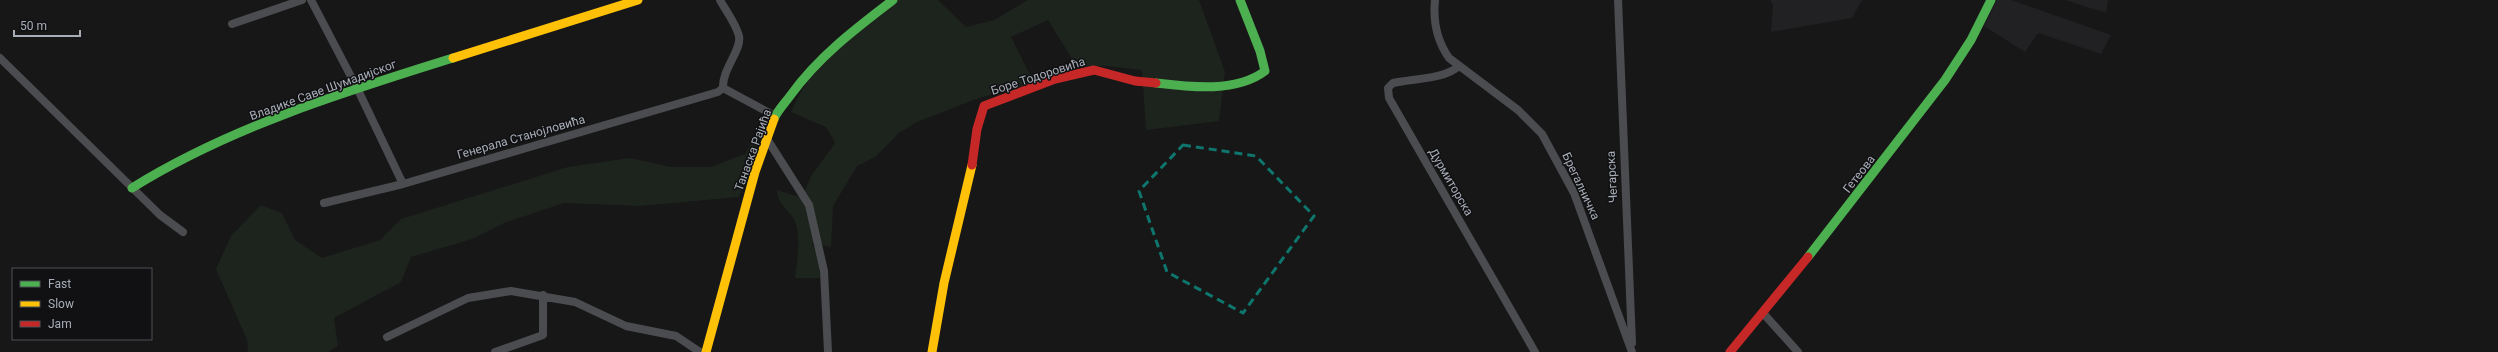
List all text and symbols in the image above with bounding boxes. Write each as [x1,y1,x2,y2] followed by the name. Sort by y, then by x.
[14,12,80,38] scale bar
[20,19,47,33] text: 50 m
[989,54,1087,98] street label: Боре Тодоровића
[248,57,398,123] street label: Владике Саве Шумадијског
[732,107,774,193] street label: Танаска Рајића
[455,112,587,162] street label: Генерала Станојловића
[1426,146,1476,218] street label: Дурмиторска
[1559,150,1603,222] street label: Брегалничка
[1604,151,1620,203] street label: Чегарска
[1840,152,1878,196] street label: Гетеова
[12,268,152,340] legend
[48,277,71,291] text: Fast
[48,297,74,311] text: Slow
[48,317,72,331] text: Jam

